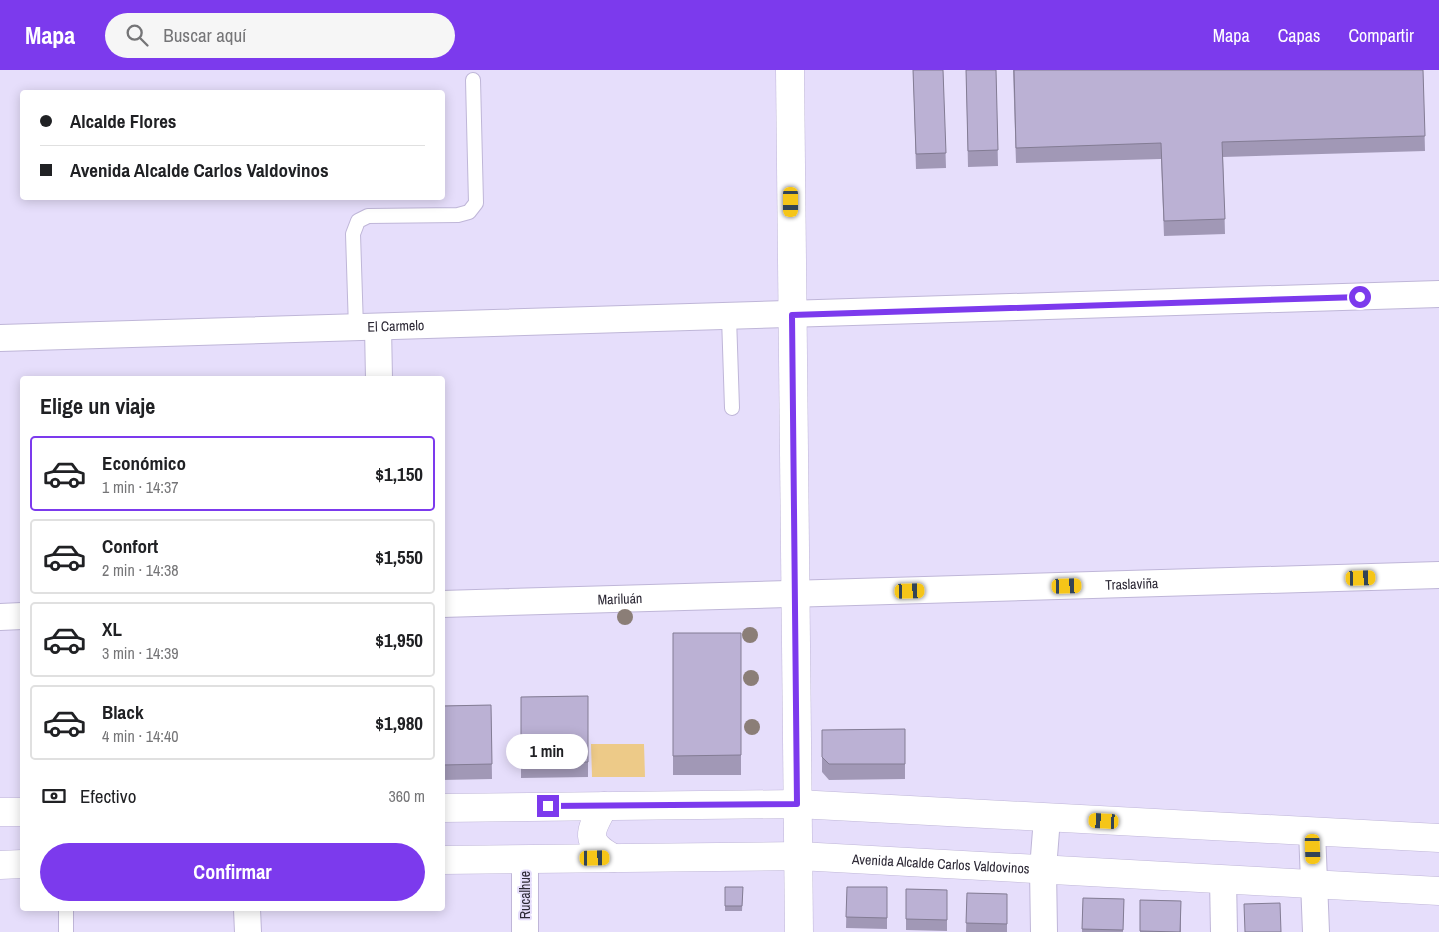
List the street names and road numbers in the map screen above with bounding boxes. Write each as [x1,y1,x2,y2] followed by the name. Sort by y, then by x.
[367,316,425,336] street label: El Carmelo
[1105,574,1159,594] street label: Traslaviña
[597,589,643,608] street label: Mariluán
[850,850,1030,878] street label: Avenida Alcalde Carlos Valdovinos
[516,871,534,919] street label: Rucalhue

